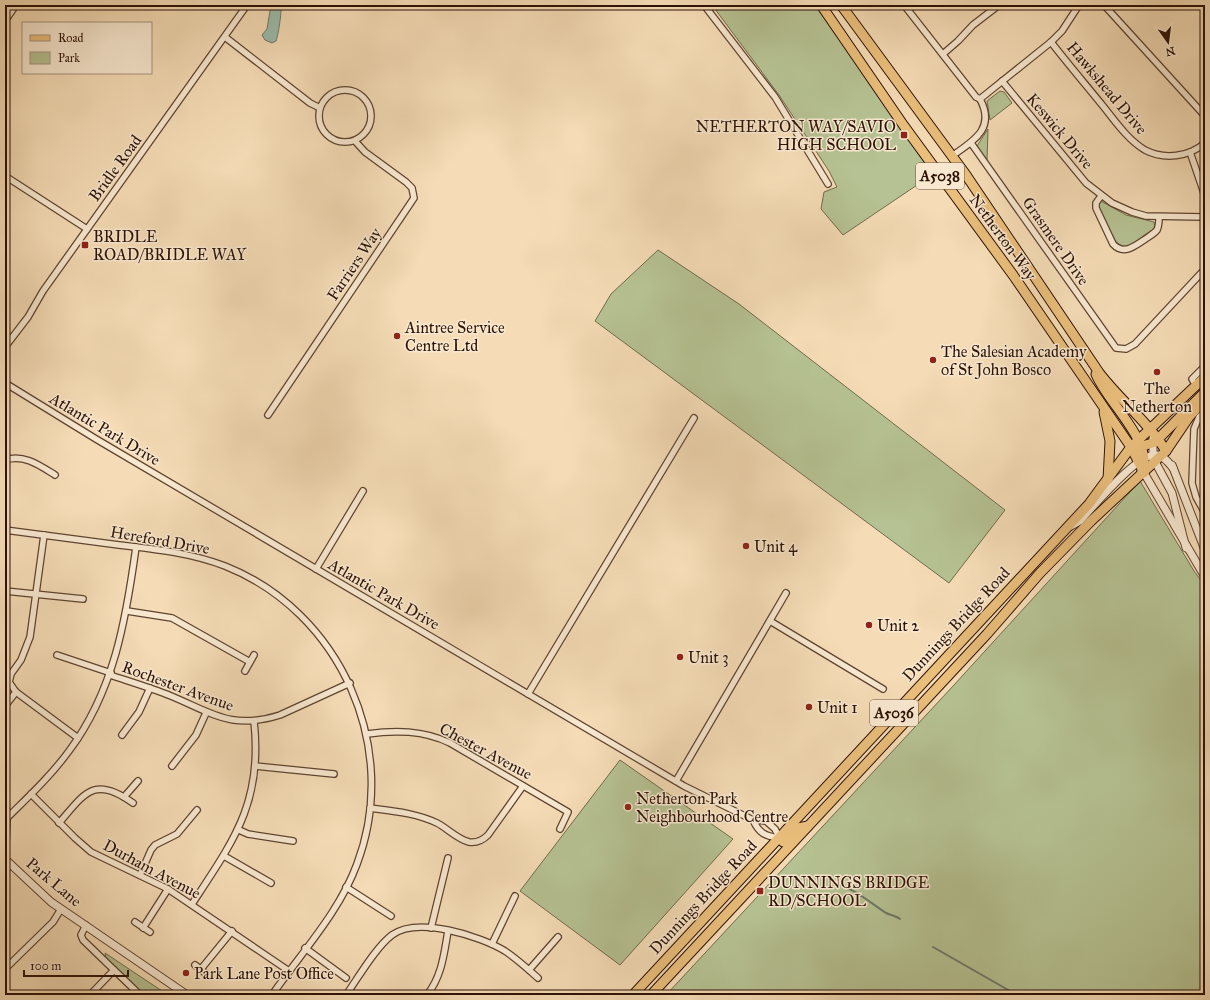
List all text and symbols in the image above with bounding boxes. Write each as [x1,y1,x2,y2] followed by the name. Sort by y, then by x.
[22,22,152,74] legend
[1148,22,1188,62] north arrow
[58,31,84,45] text: Road
[1063,38,1151,138] street label: Hawkshead Drive
[1164,44,1176,59] text: N
[58,51,80,65] text: Park
[1023,89,1097,173] street label: Keswick Drive
[696,117,896,154] place label: NETHERTON WAY/SAVIO HIGH SCHOOL
[899,130,909,140] marker: NETHERTON WAY/SAVIO HIGH SCHOOL
[85,131,145,205] street label: Bridle Road
[916,163,964,189] road number: A5038
[965,190,1041,284] street label: Netherton Way
[1019,193,1094,289] street label: Grasmere Drive
[323,224,386,304] street label: Farriers Way
[93,227,247,264] place label: BRIDLE ROAD/BRIDLE WAY
[80,240,90,250] marker: BRIDLE ROAD/BRIDLE WAY
[404,318,505,355] place label: Aintree Service Centre Ltd
[392,331,402,341] marker: Aintree Service Centre Ltd
[941,342,1087,380] place label: The Salesian Academy of St John Bosco
[928,355,938,365] marker: The Salesian Academy of St John Bosco
[1152,367,1162,377] marker: The Netherton
[1122,379,1192,416] place label: The Netherton
[45,388,164,470] street label: Atlantic Park Drive
[109,522,212,558] street label: Hereford Drive
[754,537,798,556] place label: Unit 4
[741,541,751,551] marker: Unit 4
[324,554,443,634] street label: Atlantic Park Drive
[898,563,1014,686] street label: Dunnings Bridge Road
[877,616,919,635] place label: Unit 2
[864,620,874,630] marker: Unit 2
[688,648,729,667] place label: Unit 3
[675,652,685,662] marker: Unit 3
[120,657,237,715] street label: Rochester Avenue
[817,698,858,717] place label: Unit 1
[870,700,918,726] road number: A5036
[804,702,814,712] marker: Unit 1
[436,719,536,784] street label: Chester Avenue
[636,789,788,827] place label: Netherton Park Neighbourhood Centre
[623,802,633,812] marker: Netherton Park Neighbourhood Centre
[100,835,204,903] street label: Durham Avenue
[645,836,761,959] street label: Dunnings Bridge Road
[23,853,86,911] street label: Park Lane
[768,873,929,910] place label: DUNNINGS BRIDGE RD/SCHOOL
[755,886,765,896] marker: DUNNINGS BRIDGE RD/SCHOOL
[24,952,128,978] scale bar
[30,959,61,973] text: 100 m
[194,964,334,983] place label: Park Lane Post Office
[181,968,191,978] marker: Park Lane Post Office

